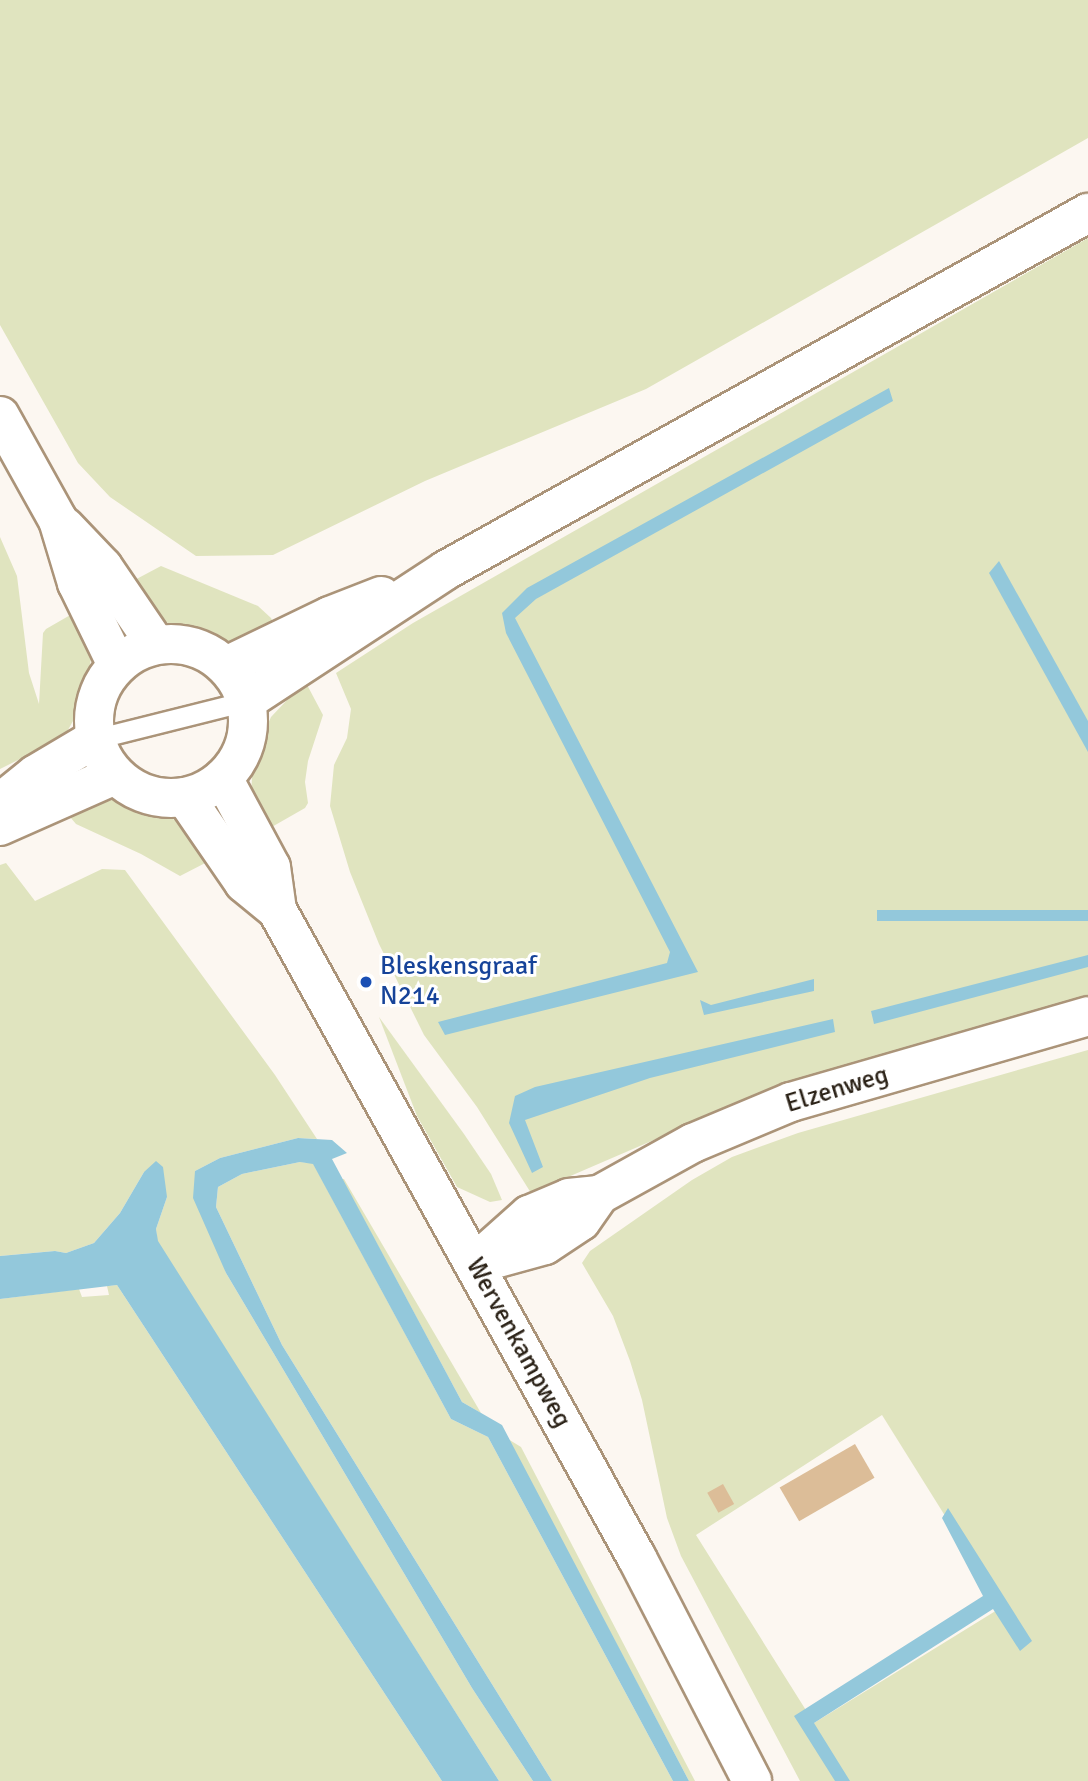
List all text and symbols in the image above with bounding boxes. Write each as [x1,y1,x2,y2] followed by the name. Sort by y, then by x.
[380,951,537,1012] place label: Bleskensgraaf N214
[358,974,374,990] marker: Bleskensgraaf N214
[782,1060,892,1120] street label: Elzenweg
[459,1253,577,1433] street label: Wervenkampweg

